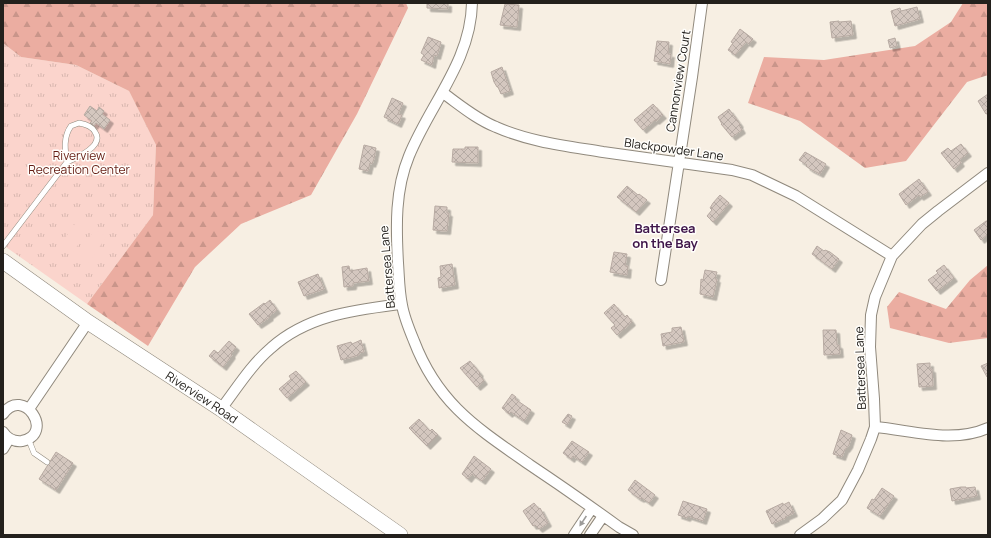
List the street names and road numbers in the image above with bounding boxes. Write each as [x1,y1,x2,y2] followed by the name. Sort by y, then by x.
[662,29,694,133] street label: Cannonview Court
[623,134,725,164] street label: Blackpowder Lane
[375,225,399,309] street label: Battersea Lane
[850,326,870,410] street label: Battersea Lane
[163,367,242,427] street label: Riverview Road

